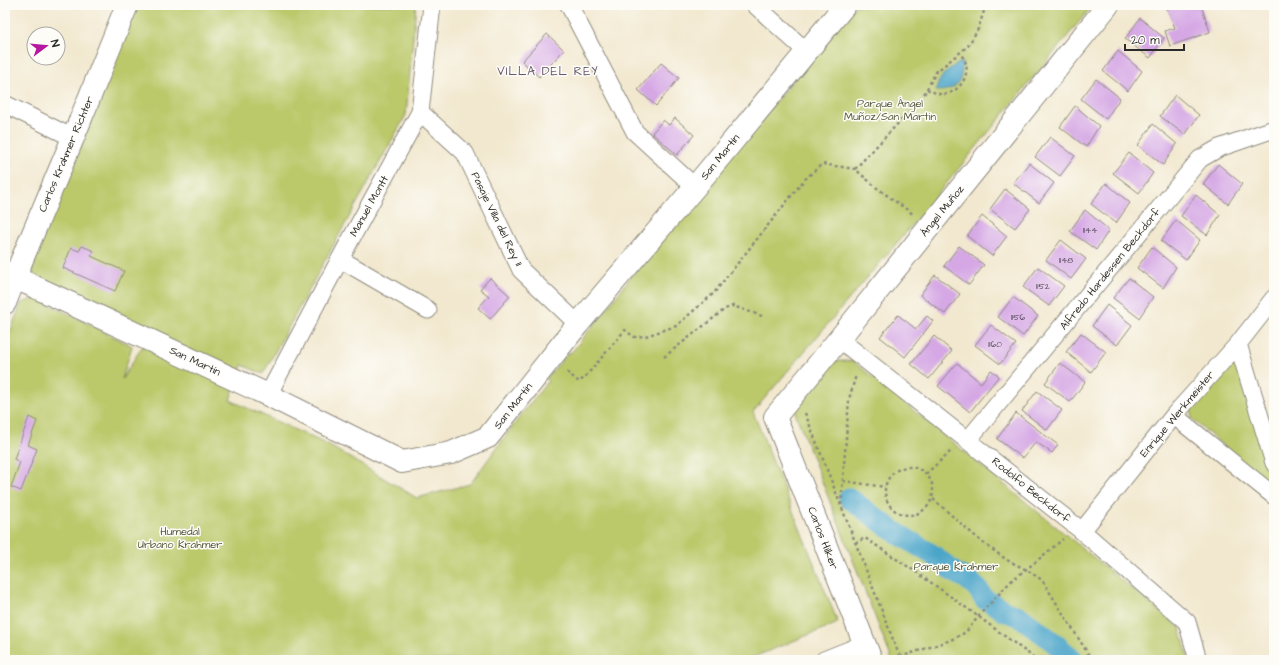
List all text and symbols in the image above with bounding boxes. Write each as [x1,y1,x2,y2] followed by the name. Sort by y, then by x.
[26,26,66,66] north arrow
[1125,26,1184,52] scale bar
[1131,32,1160,49] text: 20 m
[47,38,63,49] text: N
[497,63,599,80] district label: VILLA DEL REY
[35,94,97,214] street label: Carlos Krahmer Richter
[844,96,936,124] park label: Parque Ángel Muñoz/San Martin
[697,131,743,183] street label: San Martín
[467,169,527,269] street label: Pasaje Villa del Rey 11
[346,172,392,239] street label: Manuel Montt
[917,182,969,240] street label: Ángel Muñoz
[1056,205,1164,333] street label: Alfredo Hardessen Beckdorf
[1083,224,1097,237] house number: 1144
[1059,254,1073,267] house number: 1148
[1036,280,1051,293] house number: 1152
[1011,311,1026,324] house number: 1156
[988,338,1002,351] house number: 1160
[167,343,224,380] street label: San Martín
[1136,368,1218,460] street label: Enrique Werkmeister
[490,379,536,432] street label: San Martín
[989,454,1074,527] street label: Rodolfo Beckdorf
[804,504,842,572] street label: Carlos Hilker
[138,524,222,552] park label: Humedal Urbano Krahmer
[914,559,998,574] park label: Parque Krahmer

